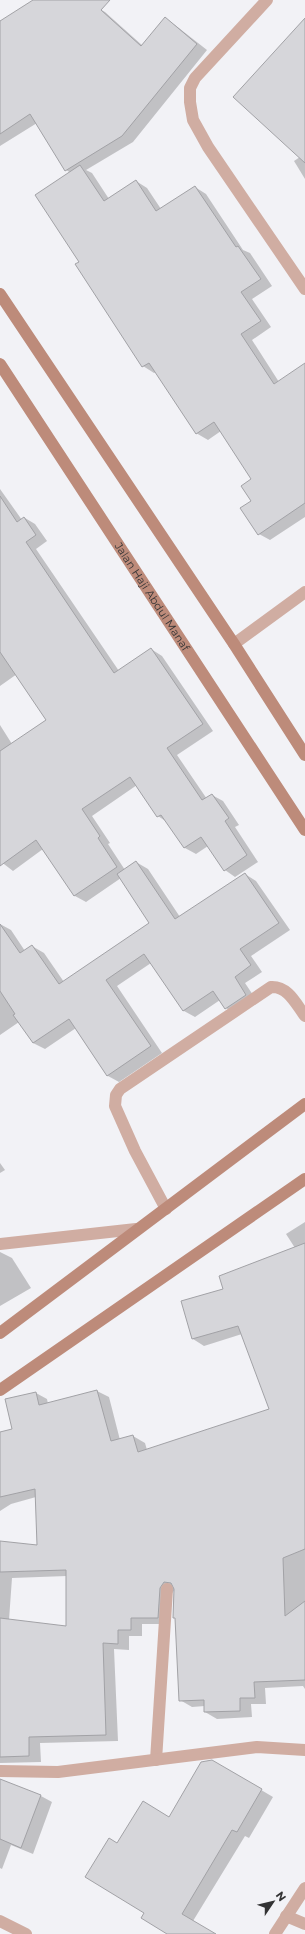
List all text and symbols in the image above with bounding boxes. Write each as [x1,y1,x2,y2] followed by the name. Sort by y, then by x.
[111,539,194,655] street label: Jalan Haji Abdul Manaf
[253,1882,293,1922] north arrow
[273,1889,289,1904] text: N

